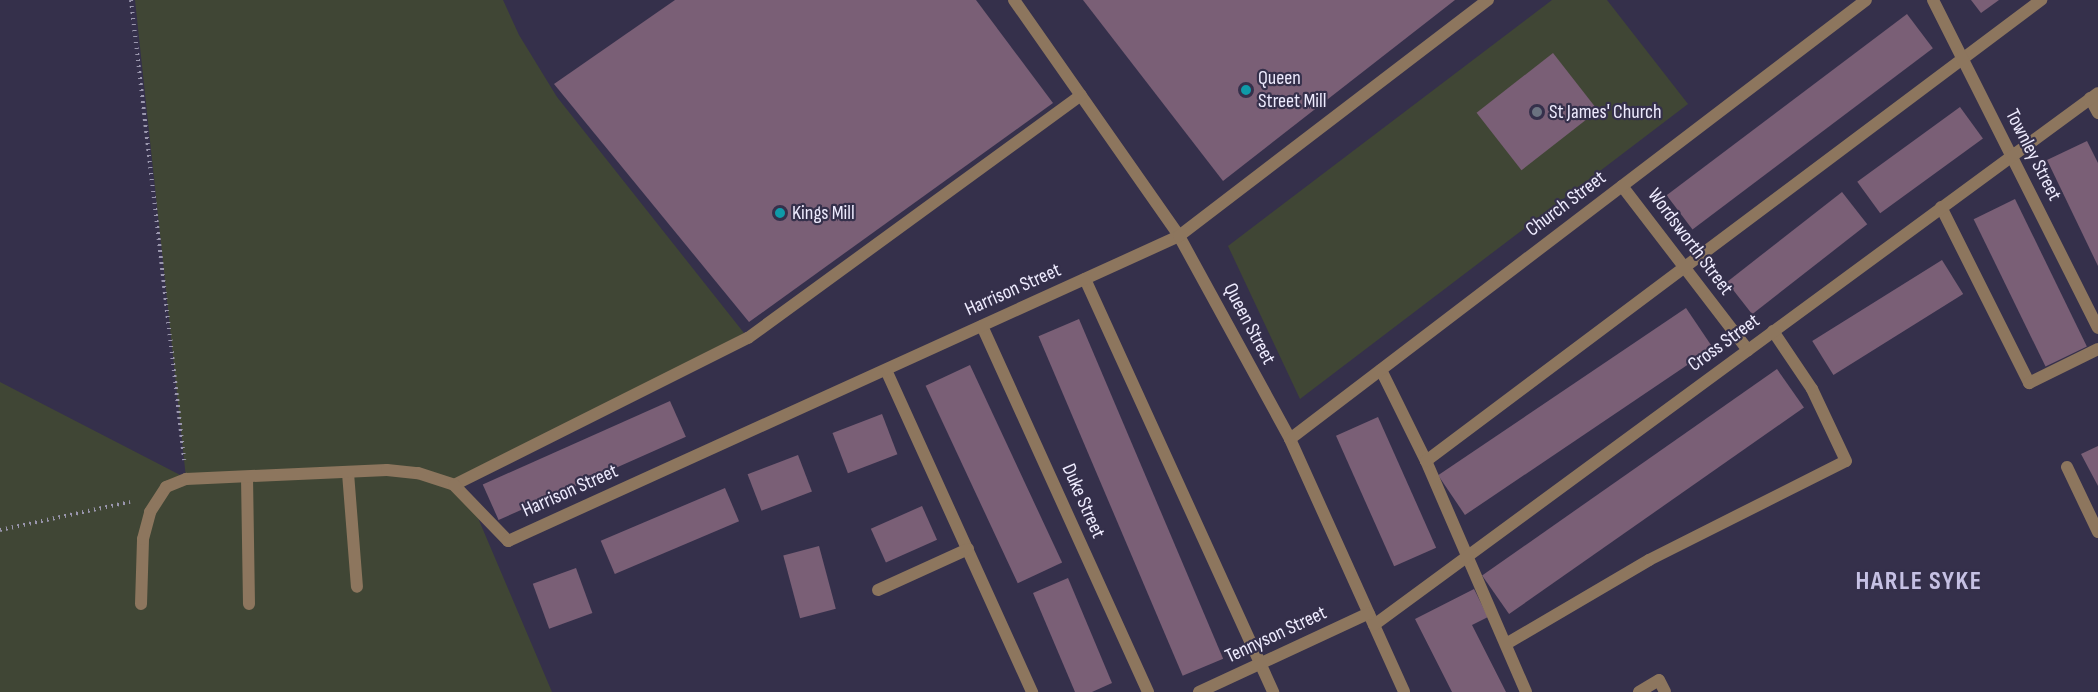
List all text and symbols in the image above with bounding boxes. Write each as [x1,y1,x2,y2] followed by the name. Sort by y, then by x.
[1258,66,1326,113] place label: Queen Street Mill
[1239,83,1253,97] marker: Queen Street Mill
[1549,100,1662,124] place label: St James' Church
[1530,105,1544,119] marker: St James' Church
[2000,105,2066,205] street label: Townley Street
[1521,166,1611,242] street label: Church Street
[1642,184,1738,300] street label: Wordsworth Street
[792,201,855,225] place label: Kings Mill
[773,206,787,220] marker: Kings Mill
[961,258,1065,322] street label: Harrison Street
[1218,279,1280,369] street label: Queen Street
[1683,309,1765,377] street label: Cross Street
[518,459,622,523] street label: Harrison Street
[1056,460,1110,542] street label: Duke Street
[1855,566,1983,598] district label: HARLE SYKE
[1222,601,1330,669] street label: Tennyson Street

